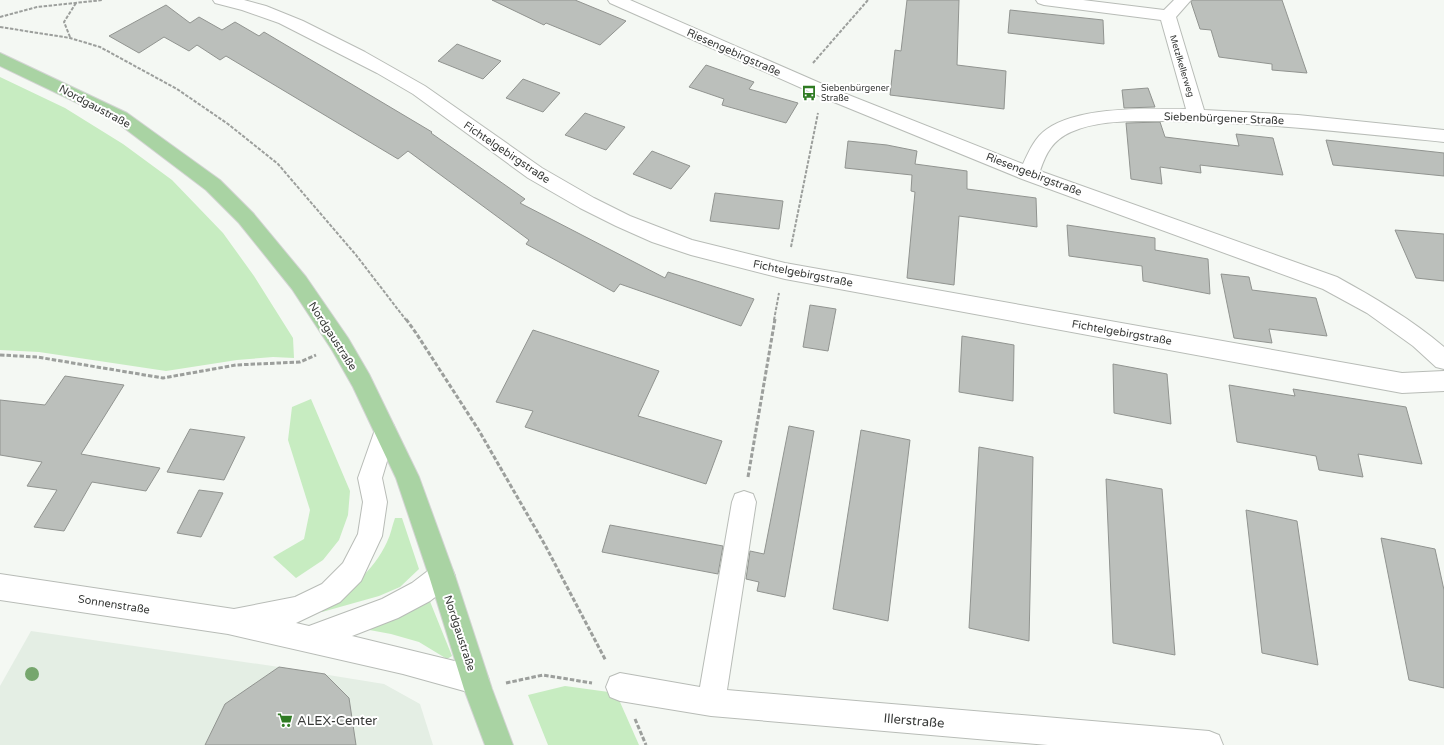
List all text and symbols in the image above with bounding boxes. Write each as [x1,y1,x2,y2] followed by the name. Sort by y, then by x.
[685,26,783,79] street label: Riesengebirgstraße
[1167,34,1196,99] street label: Metzlkellerweg
[57,82,133,131] street label: Nordgaustraße
[821,83,890,104] place label: Siebenbürgener Straße
[800,84,818,102] bus stop icon: Siebenbürgener Straße
[1164,110,1284,127] street label: Siebenbürgener Straße
[461,119,552,186] street label: Fichtelgebirgstraße
[984,150,1084,199] street label: Riesengebirgstraße
[752,257,854,290] street label: Fichtelgebirgstraße
[306,300,360,373] street label: Nordgaustraße
[1071,317,1173,348] street label: Fichtelgebirgstraße
[77,592,151,617] street label: Sonnenstraße
[441,594,478,673] street label: Nordgaustraße
[883,710,945,732] street label: Illerstraße
[276,711,294,729] supermarket icon: ALEX-Center
[297,713,377,729] place label: ALEX-Center

